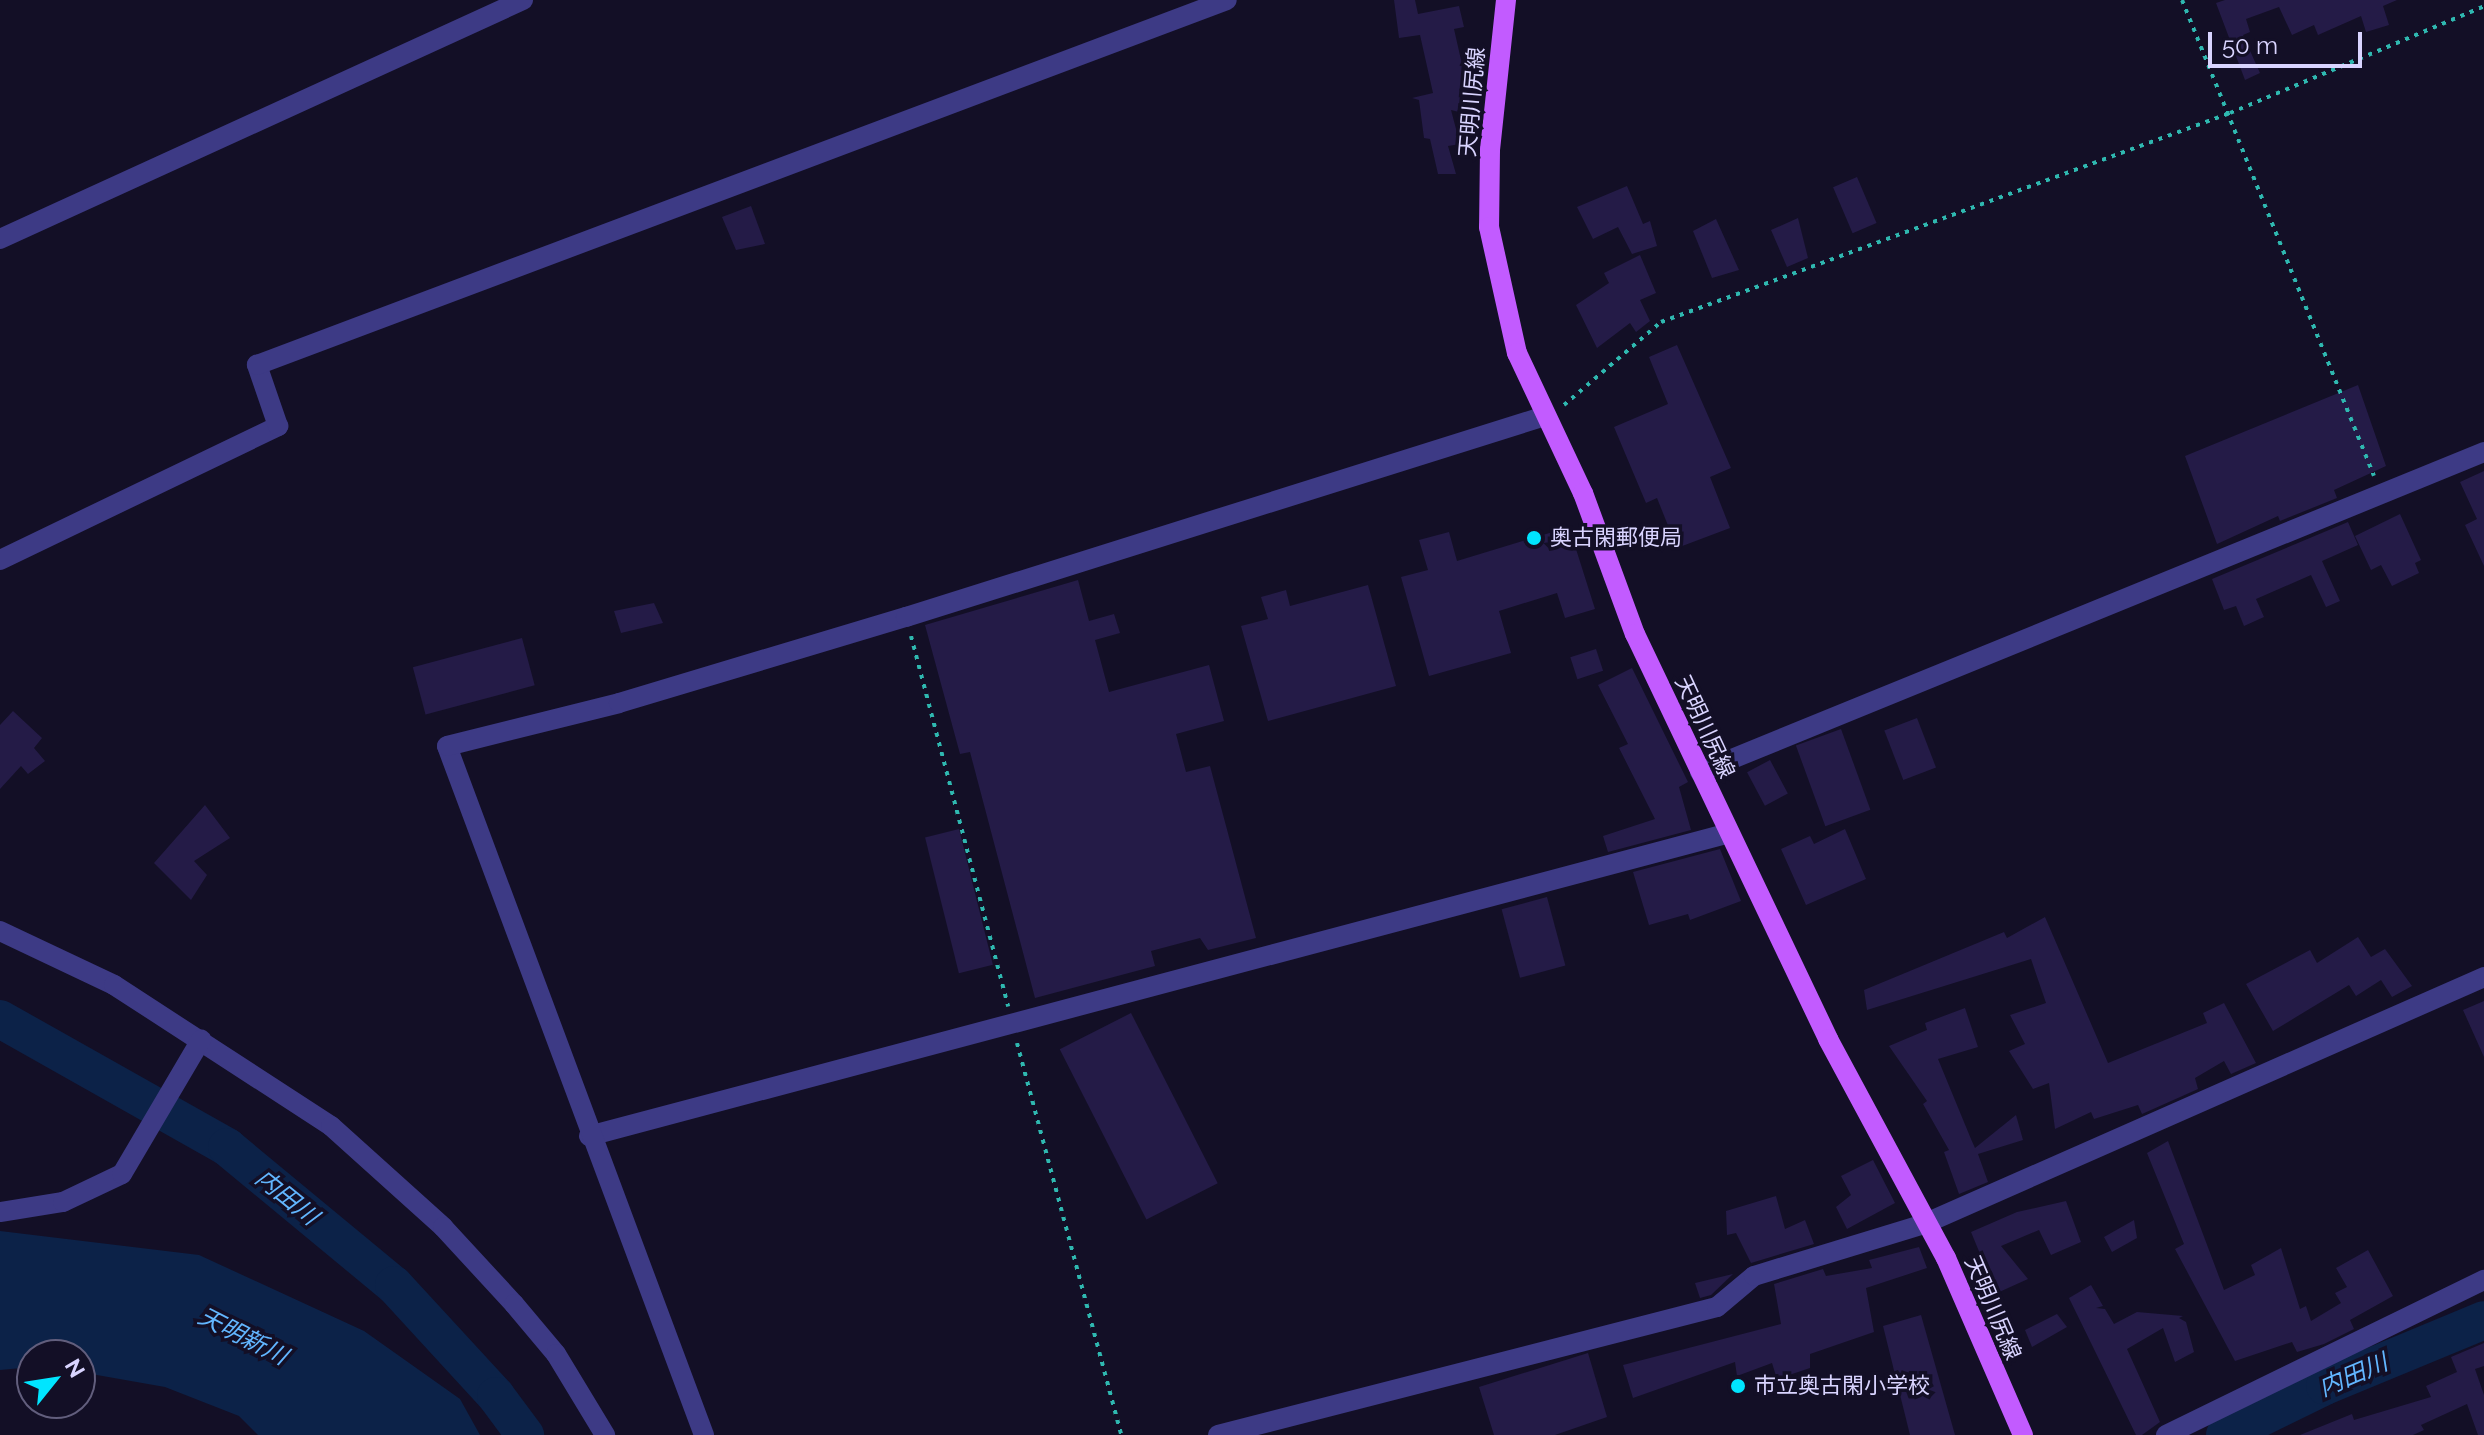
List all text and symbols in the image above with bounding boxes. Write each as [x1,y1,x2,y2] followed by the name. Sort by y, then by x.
[2212,16,2366,66] scale bar
[2222,31,2278,60] text: 50 m
[1454,46,1490,158] street label: 天明川尻線
[1550,525,1682,551] place label: 奥古閑郵便局
[1525,529,1543,547] marker: 奥古閑郵便局
[1670,672,1740,782] street label: 天明川尻線
[250,1163,324,1231] water label: 内田川
[1959,1252,2027,1364] street label: 天明川尻線
[194,1301,292,1371] water label: 天明新川
[16,1339,96,1419] north arrow
[2314,1348,2392,1402] water label: 内田川
[60,1354,91,1382] text: N
[1754,1373,1930,1399] place label: 市立奥古閑小学校
[1729,1377,1747,1395] marker: 市立奥古閑小学校

